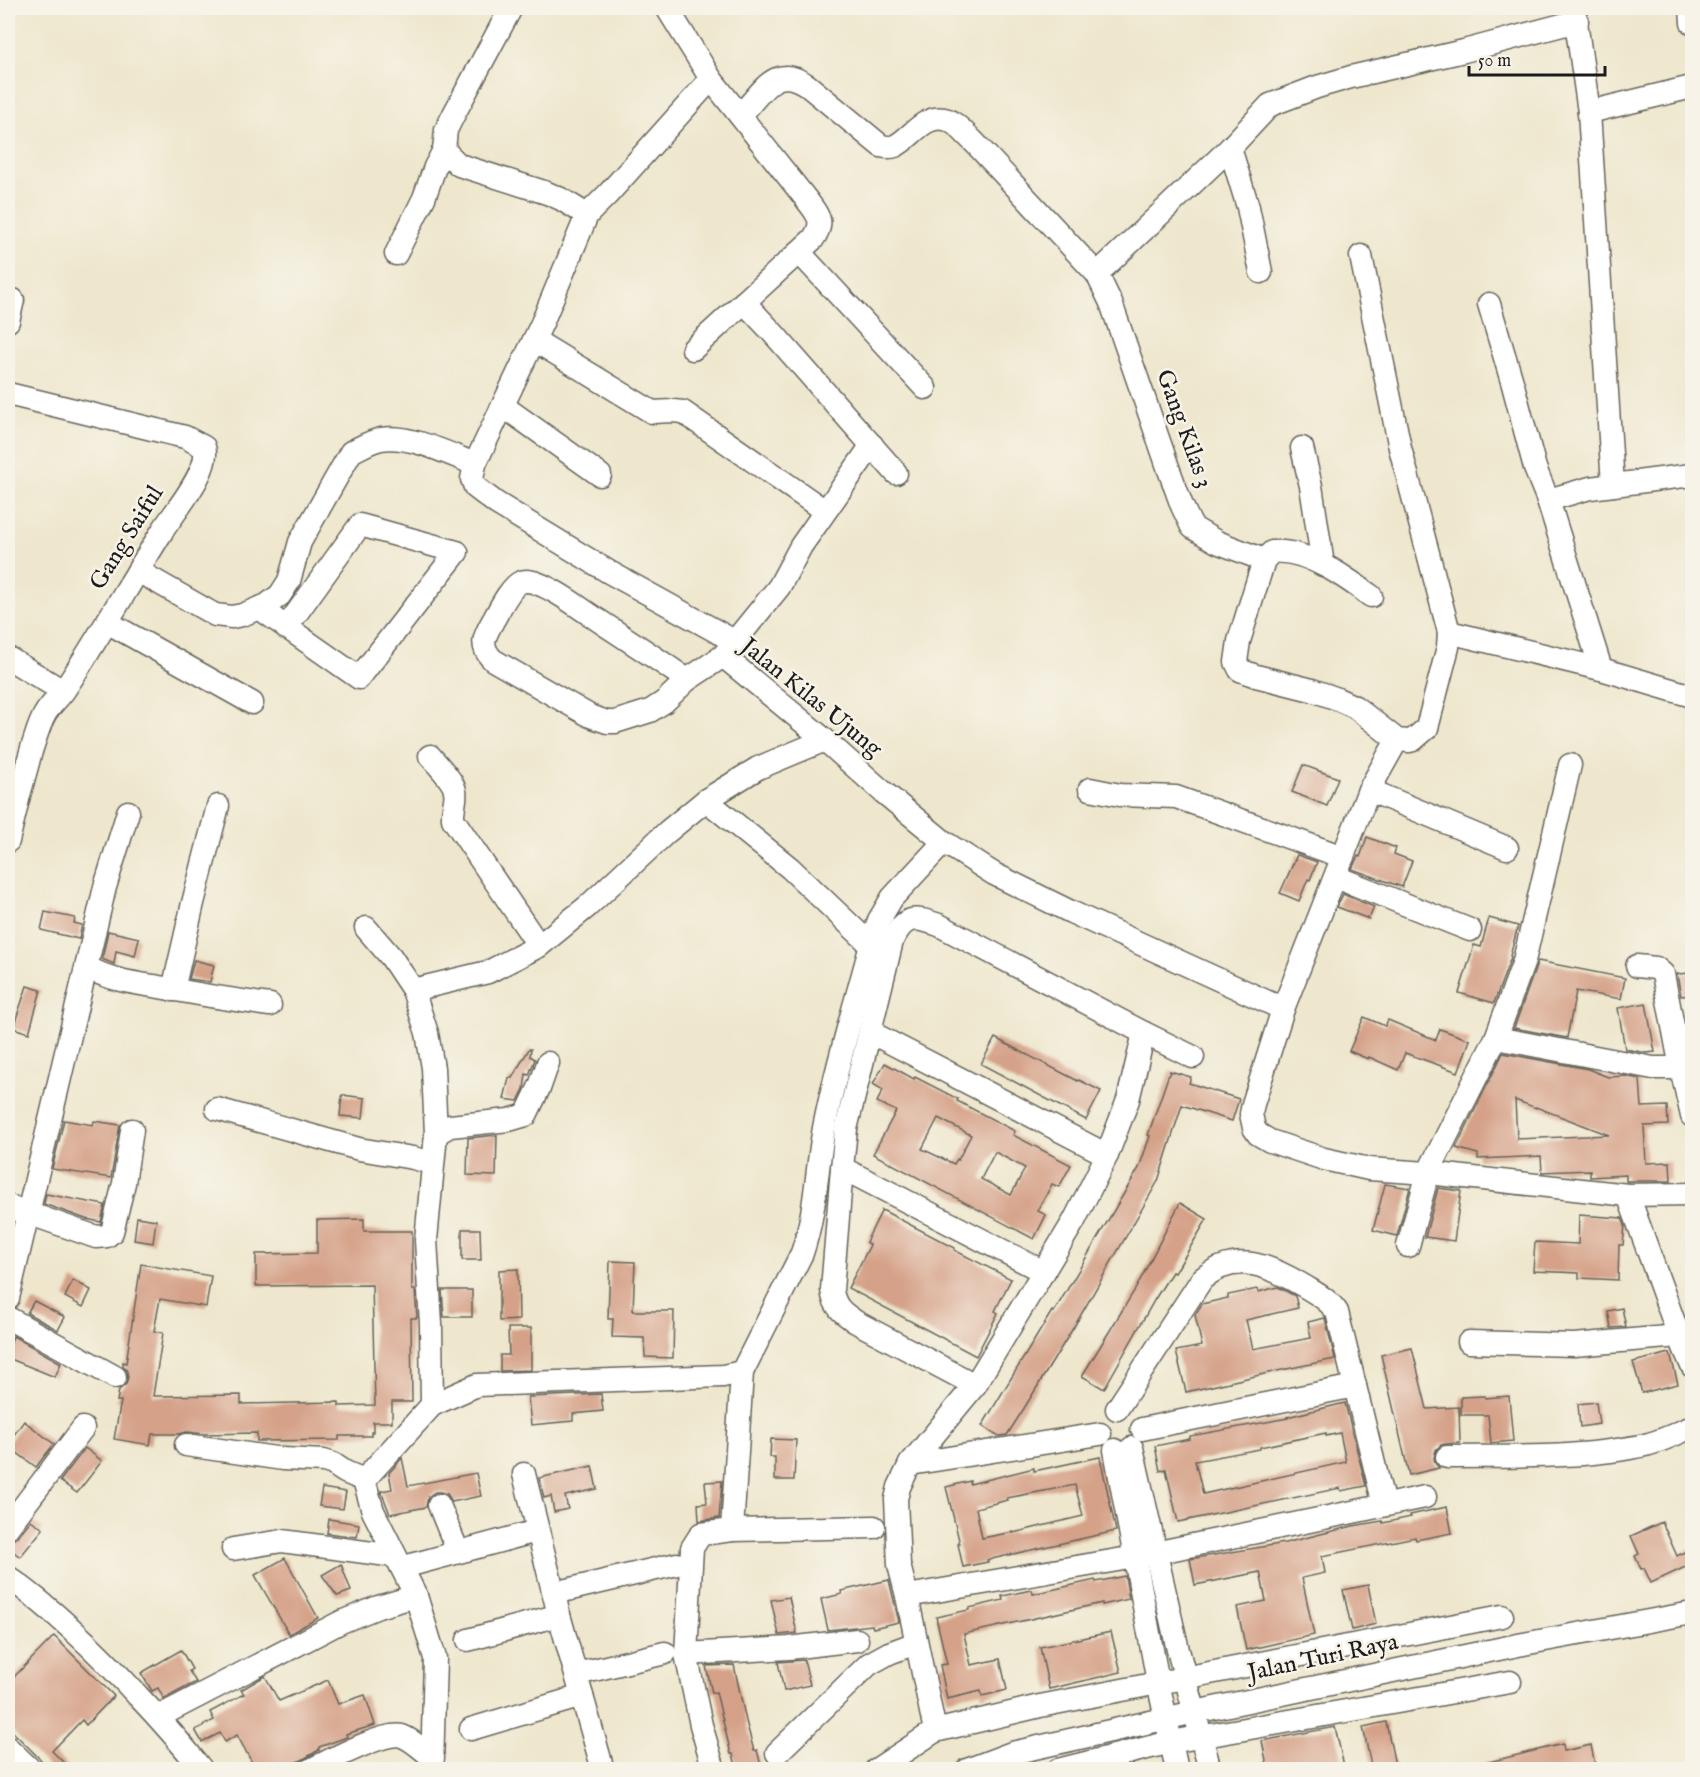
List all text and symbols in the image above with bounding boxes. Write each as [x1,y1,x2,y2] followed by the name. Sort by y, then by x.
[1469,39,1606,77] scale bar
[1478,50,1511,73] text: 50 m
[1148,366,1220,492] street label: Gang Kilas 3
[83,480,171,596] street label: Gang Saiful
[732,630,889,765] street label: Jalan Kilas Ujung
[1242,1627,1402,1690] street label: Jalan Turi Raya

